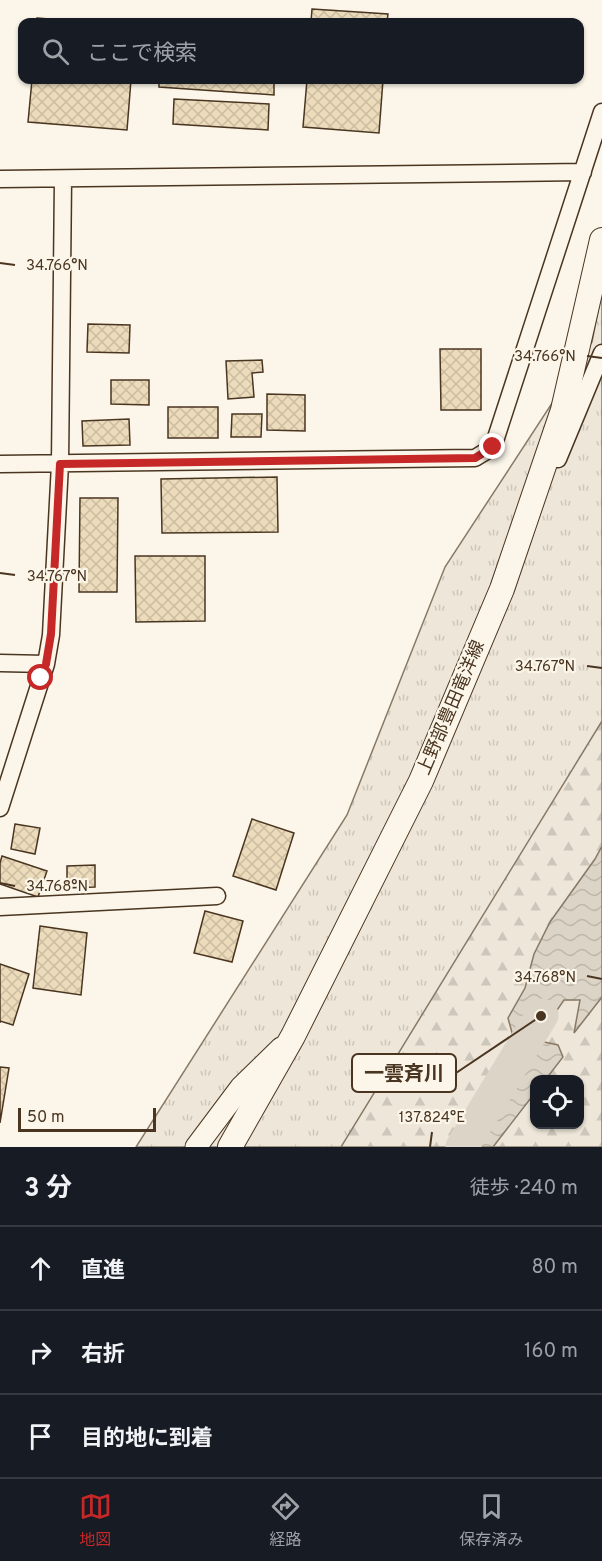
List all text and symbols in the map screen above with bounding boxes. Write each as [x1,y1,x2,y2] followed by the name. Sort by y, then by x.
[18,18,584,84] search box
[39,35,72,68] icon: search
[87,41,197,68] text: ここで検索
[26,257,88,276] text: 34.766°N
[514,348,576,367] text: 34.766°N
[479,433,505,459] route end
[27,568,87,587] text: 34.767°N
[413,637,491,779] street label: 上野部豊田竜洋線
[515,658,575,677] text: 34.767°N
[27,664,53,690] route start
[26,878,88,897] text: 34.768°N
[514,969,576,988] text: 34.768°N
[352,1054,456,1092] callout: 一雲斉川
[364,1062,444,1088] text: 一雲斉川
[530,1075,584,1129] map controls
[530,1075,584,1129] button: locate
[18,1105,156,1132] scale bar
[27,1108,65,1128] text: 50 m
[399,1109,465,1128] text: 137.824°E
[24,1173,72,1206] text: 3 分
[470,1176,578,1202] text: 徒歩 · 240 m
[24,1252,57,1285] icon: ahead
[532,1255,578,1281] text: 80 m
[81,1258,125,1285] text: 直進
[24,1336,57,1369] icon: right
[524,1339,578,1365] text: 160 m
[81,1342,125,1369] text: 右折
[24,1420,57,1453] icon: arrive
[81,1426,213,1453] text: 目的地に到着
[79,1490,112,1551] tab: 地図
[269,1490,302,1551] tab: 経路
[459,1490,523,1551] tab: 保存済み

